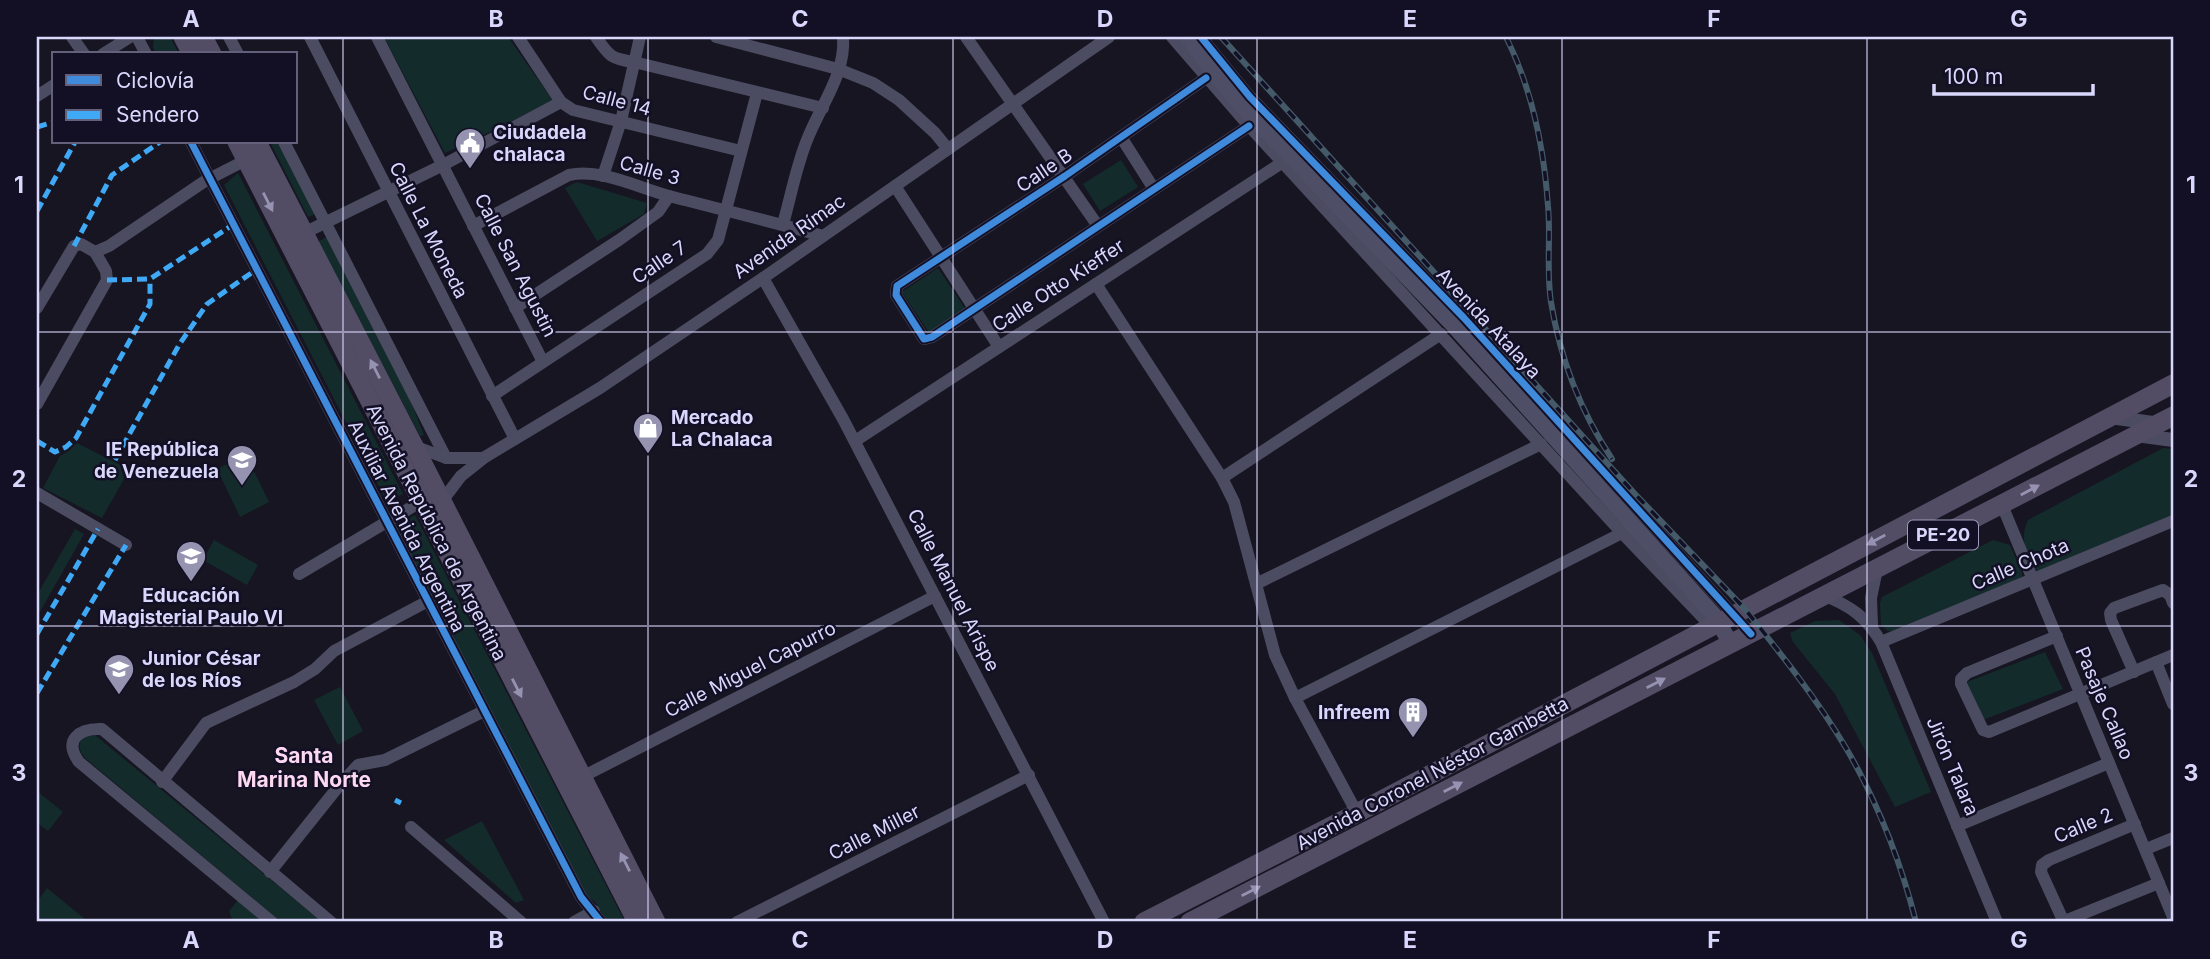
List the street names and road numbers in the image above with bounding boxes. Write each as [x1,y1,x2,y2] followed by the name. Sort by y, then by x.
[580,80,654,121] street label: Calle 14
[1012,143,1077,197] street label: Calle B
[617,151,683,190] street label: Calle 3
[384,158,473,302] street label: Calle La Moneda
[729,189,850,284] street label: Avenida Rímac
[470,190,562,341] street label: Calle San Agustin
[988,234,1129,337] street label: Calle Otto Kieffer
[628,236,691,289] street label: Calle 7
[1432,263,1546,383] street label: Avenida Atalaya
[362,400,512,664] street label: Avenida República de Argentina
[343,416,470,636] street label: Auxiliar Avenida Argentina
[903,505,1005,675] street label: Calle Manuel Arispe
[1908,520,1978,550] road number: PE-20
[1968,534,2072,595] street label: Calle Chota
[661,616,840,723] street label: Calle Miguel Capurro
[2070,643,2139,763] street label: Pasaje Callao
[1292,692,1572,855] street label: Avenida Coronel Néstor Gambetta
[1921,713,1984,819] street label: Jirón Talara
[825,800,924,865] street label: Calle Miller
[2050,803,2116,848] street label: Calle 2

